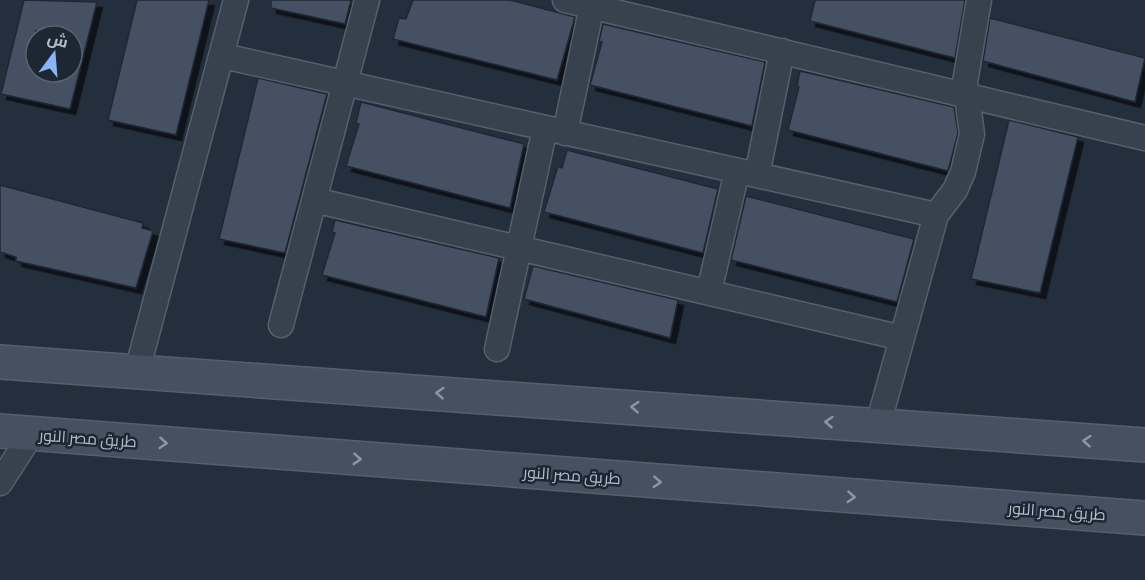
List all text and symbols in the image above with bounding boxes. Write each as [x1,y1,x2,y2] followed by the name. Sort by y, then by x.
[24,24,84,84] north arrow
[46,27,71,52] text: ش
[436,387,445,400] one-way arrow
[630,401,639,414] one-way arrow
[825,416,834,429] one-way arrow
[37,425,138,452] street label: طريق مصر النور
[1082,434,1091,447] one-way arrow
[159,437,168,450] one-way arrow
[353,452,362,465] one-way arrow
[521,462,622,489] street label: طريق مصر النور
[652,475,661,488] one-way arrow
[846,490,855,503] one-way arrow
[1006,498,1107,525] street label: طريق مصر النور

